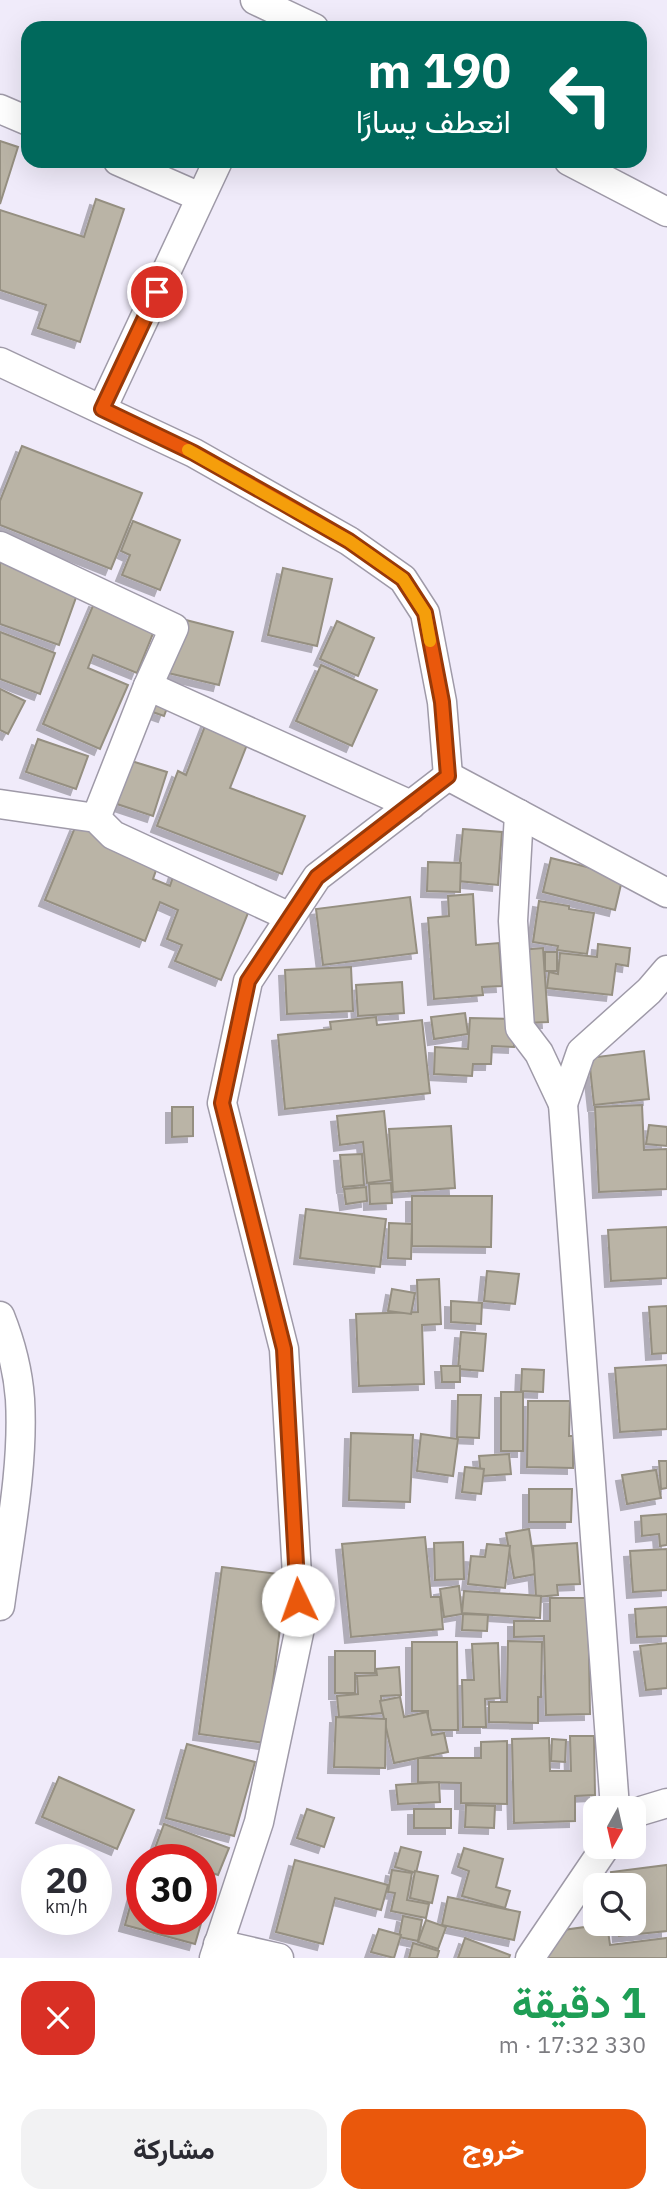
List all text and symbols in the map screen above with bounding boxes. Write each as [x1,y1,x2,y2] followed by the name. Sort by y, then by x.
[367,38,511,101] text: 190 m
[535,49,626,140] icon: left
[356,100,511,142] text: انعطف يسارًا
[127,262,187,322] pin
[138,273,176,311] icon: arrive
[261,1563,335,1637] position arrow
[583,1796,646,1858] north arrow
[583,1796,646,1936] map controls
[126,1844,217,1935] speed limit sign: 30
[45,1857,88,1903] text: 20
[583,1873,646,1936] button: search
[45,1895,88,1918] text: km/h
[512,1975,646,2030] text: 1 دقيقة
[21,1981,95,2055] button: close
[499,2029,646,2059] text: 330 m · 17:32
[21,2109,327,2189] button: مشاركة
[341,2109,646,2189] button: خروج

